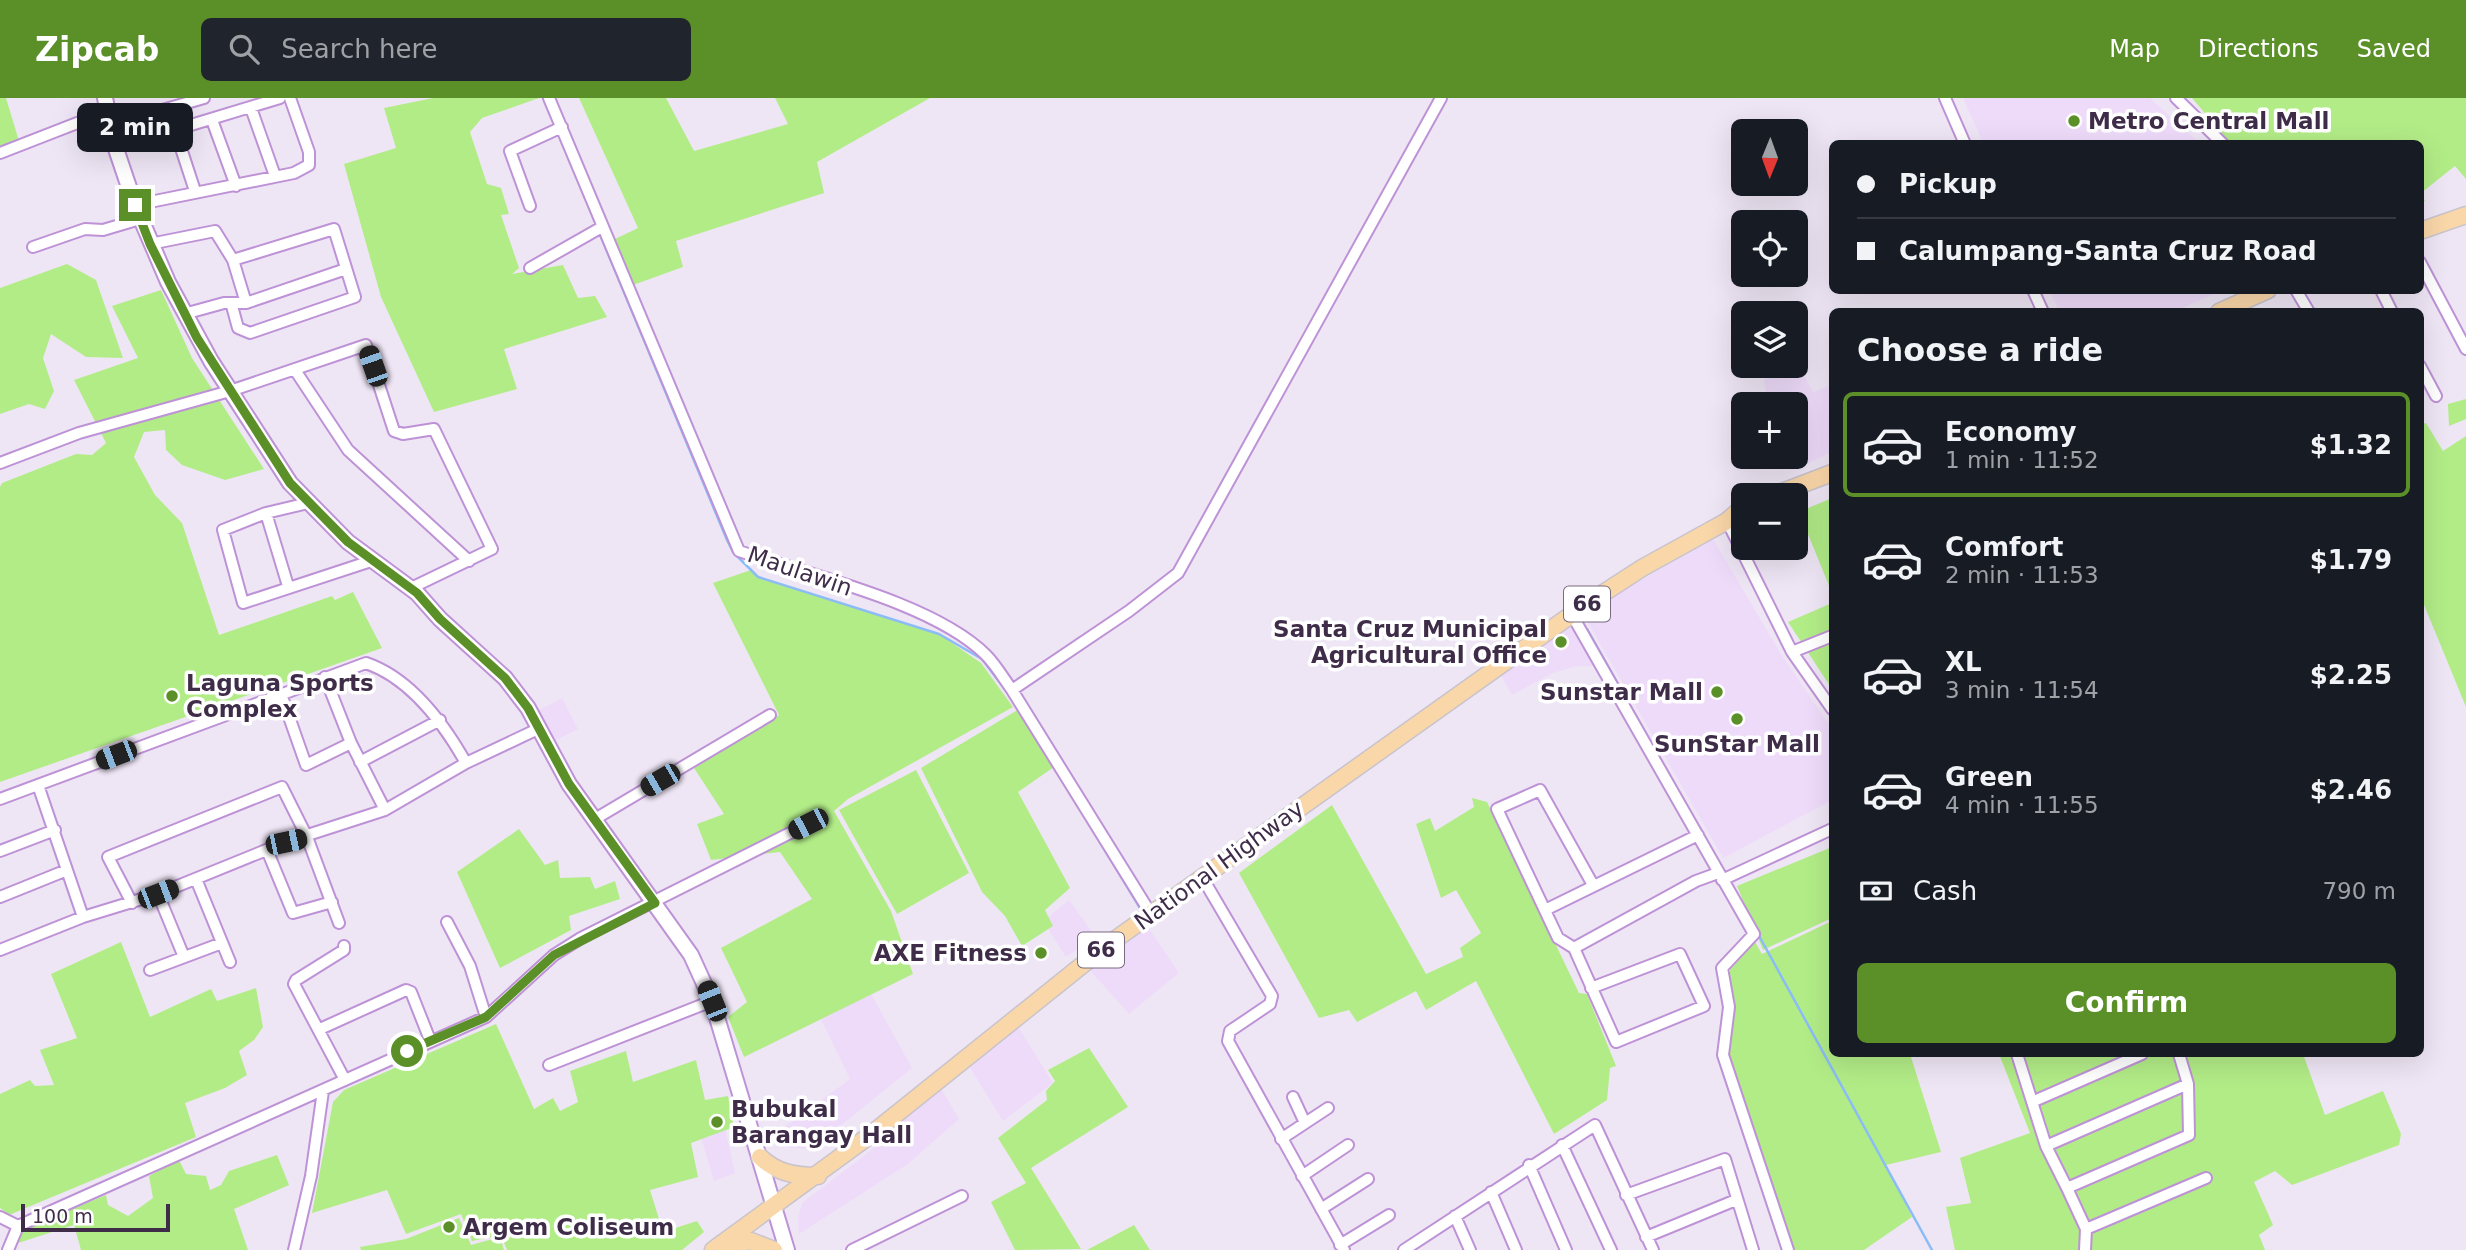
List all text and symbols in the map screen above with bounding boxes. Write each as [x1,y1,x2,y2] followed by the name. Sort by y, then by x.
[201,18,691,81] search box
[35,30,159,69] text: Zipcab
[225,30,263,68] icon: search
[281,34,438,64] text: Search here
[2109,35,2160,63] text: Map
[2198,35,2319,63] text: Directions
[2357,35,2431,63] text: Saved
[77,104,193,153] callout: 2 min
[2088,108,2329,134] place label: Metro Central Mall
[2066,113,2082,129] marker: Metro Central Mall
[99,114,171,140] text: 2 min
[1731,119,1808,196] north arrow
[1731,119,1808,560] map controls
[1899,169,1997,199] text: Pickup
[119,189,151,221] route end
[1731,210,1808,287] button: locate
[1899,236,2317,266] text: Calumpang-Santa Cruz Road
[1731,301,1808,378] button: layers
[1857,331,2103,369] text: Choose a ride
[357,343,390,389] car
[1731,392,1808,469] button: +
[1861,413,1924,476] icon: car
[1945,417,2076,447] text: Economy
[2310,430,2392,460] text: $1.32
[1945,447,2099,473] text: 1 min · 11:52
[1731,483,1808,560] button: −
[1861,528,1924,591] icon: car
[1945,532,2063,562] text: Comfort
[744,541,856,601] street label: Maulawin
[2310,545,2392,575] text: $1.79
[1945,562,2099,588] text: 2 min · 11:53
[1564,587,1610,622] road number: 66
[1273,616,1547,668] place label: Santa Cruz Municipal Agricultural Office
[1553,634,1569,650] marker: Santa Cruz Municipal Agricultural Office
[1861,643,1924,706] icon: car
[1945,647,1982,677] text: XL
[2310,660,2392,690] text: $2.25
[186,670,374,722] place label: Laguna Sports Complex
[1945,677,2099,703] text: 3 min · 11:54
[1540,679,1703,705] place label: Sunstar Mall
[1709,684,1725,700] marker: Sunstar Mall
[164,688,180,704] marker: Laguna Sports Complex
[1729,711,1745,727] marker: SunStar Mall
[1654,731,1820,757] place label: SunStar Mall
[93,738,140,772] car
[1861,758,1924,821] icon: car
[637,760,684,800] car
[1945,762,2033,792] text: Green
[2310,775,2392,805] text: $2.46
[1945,792,2099,818] text: 4 min · 11:55
[1129,795,1309,935] street label: National Highway
[785,805,832,843] car
[264,827,309,857] car
[1857,872,1895,910] icon: cash
[1913,876,1977,906] text: Cash
[135,877,182,911] car
[2322,878,2396,904] text: 790 m
[1078,932,1124,968] road number: 66
[874,940,1027,966] place label: AXE Fitness
[1033,945,1049,961] marker: AXE Fitness
[1857,963,2396,1043] button: Confirm
[695,978,730,1024] car
[391,1035,423,1067] route start
[731,1096,912,1148] place label: Bubukal Barangay Hall
[709,1114,725,1130] marker: Bubukal Barangay Hall
[21,1201,170,1233] scale bar
[32,1205,93,1227] text: 100 m
[463,1214,674,1240] place label: Argem Coliseum
[441,1219,457,1235] marker: Argem Coliseum

